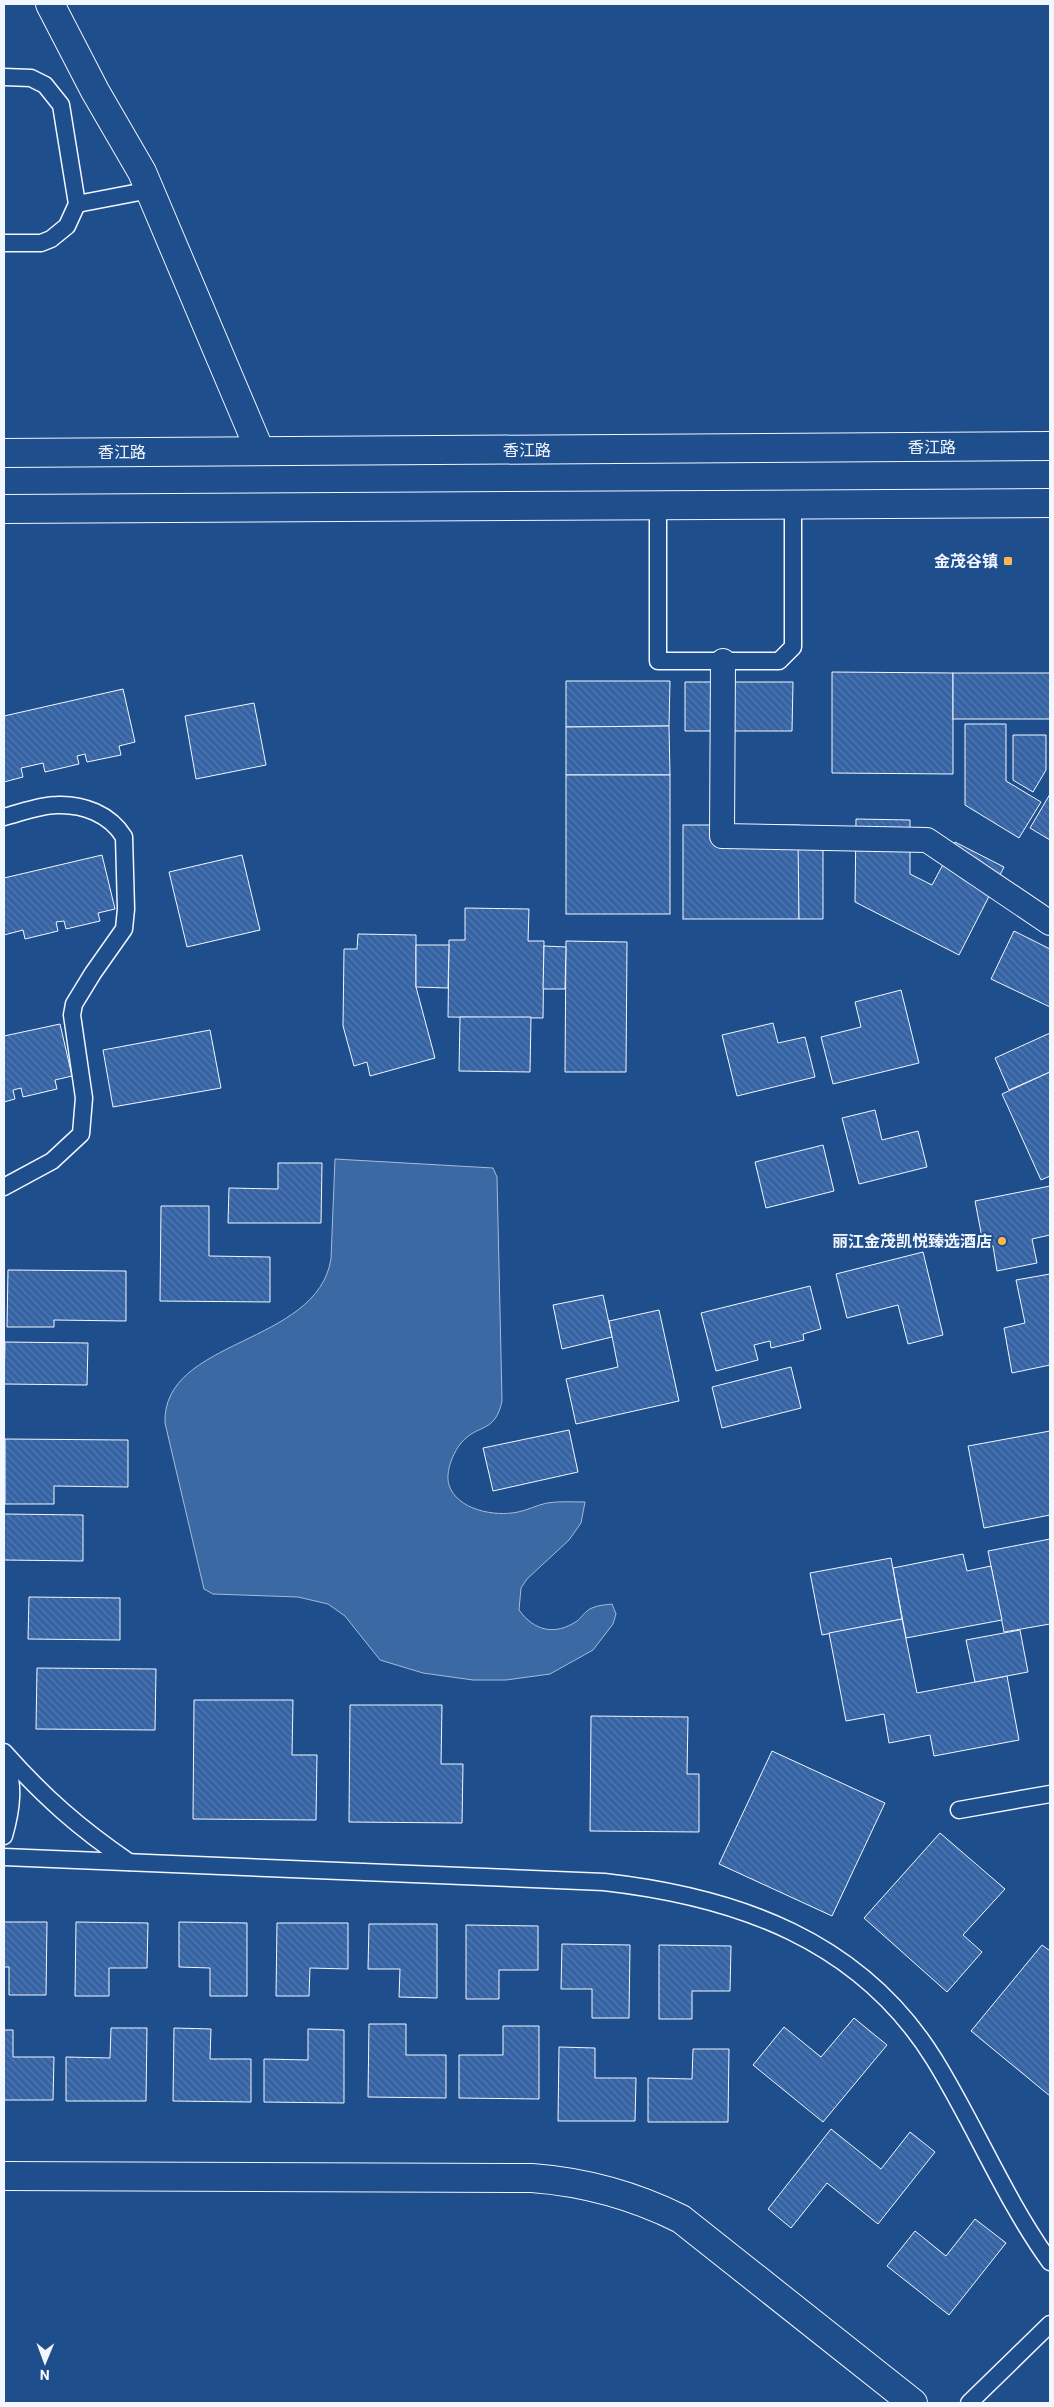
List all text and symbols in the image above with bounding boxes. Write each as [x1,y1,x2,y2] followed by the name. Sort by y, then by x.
[908,438,956,457] street label: 香江路
[503,441,551,460] street label: 香江路
[98,443,146,462] street label: 香江路
[934,552,998,571] place label: 金茂谷镇
[1002,555,1014,567] marker: 金茂谷镇
[832,1232,992,1251] place label: 丽江金茂凯悦臻选酒店
[996,1235,1008,1247] marker: 丽江金茂凯悦臻选酒店
[20,2337,70,2387] north arrow
[40,2367,50,2383] text: N

